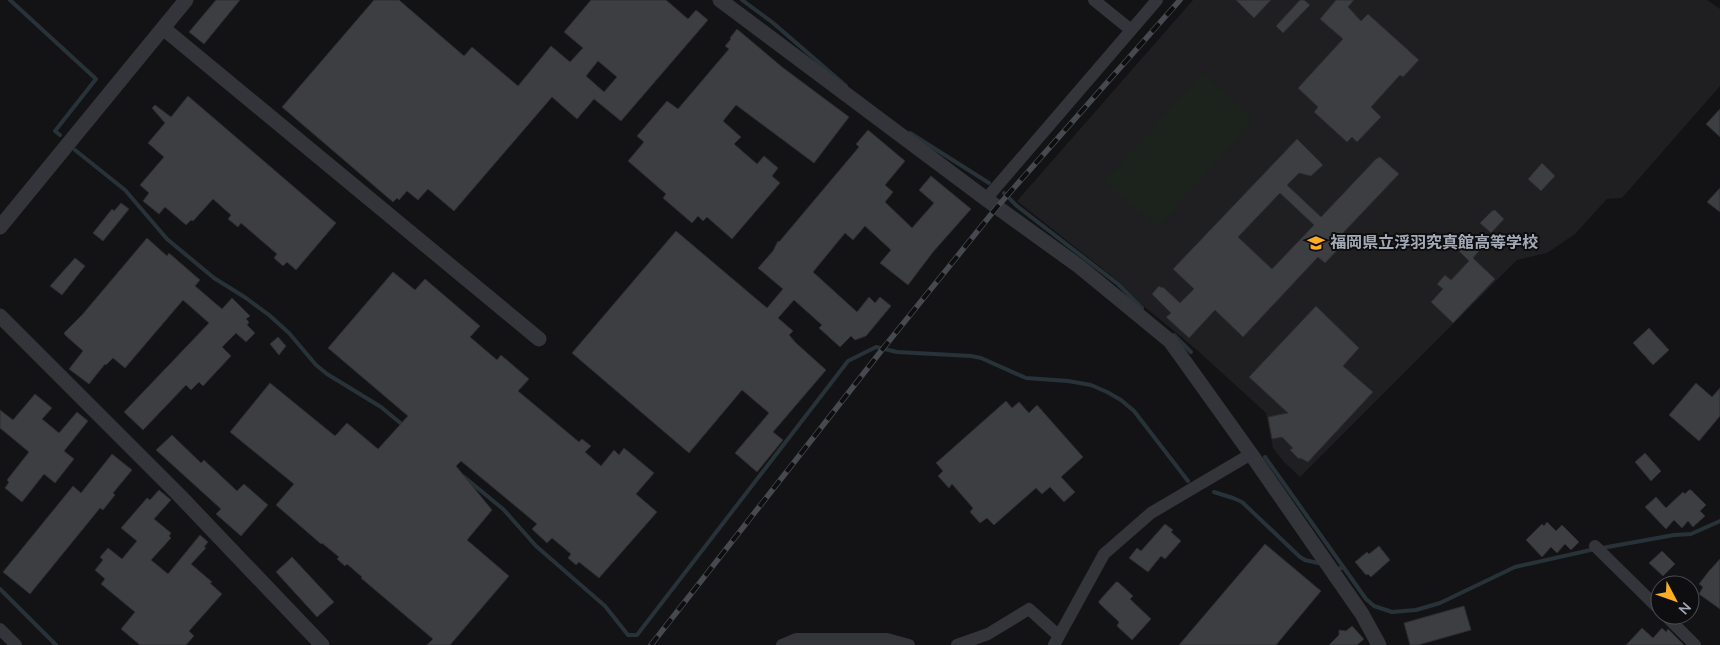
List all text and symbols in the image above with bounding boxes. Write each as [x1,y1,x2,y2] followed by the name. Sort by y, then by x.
[1330,232,1538,254] place label: 福岡県立浮羽究真館高等学校
[1306,233,1326,253] school or university icon: 福岡県立浮羽究真館高等学校
[1650,575,1700,625] north arrow
[1674,598,1695,618] text: N

